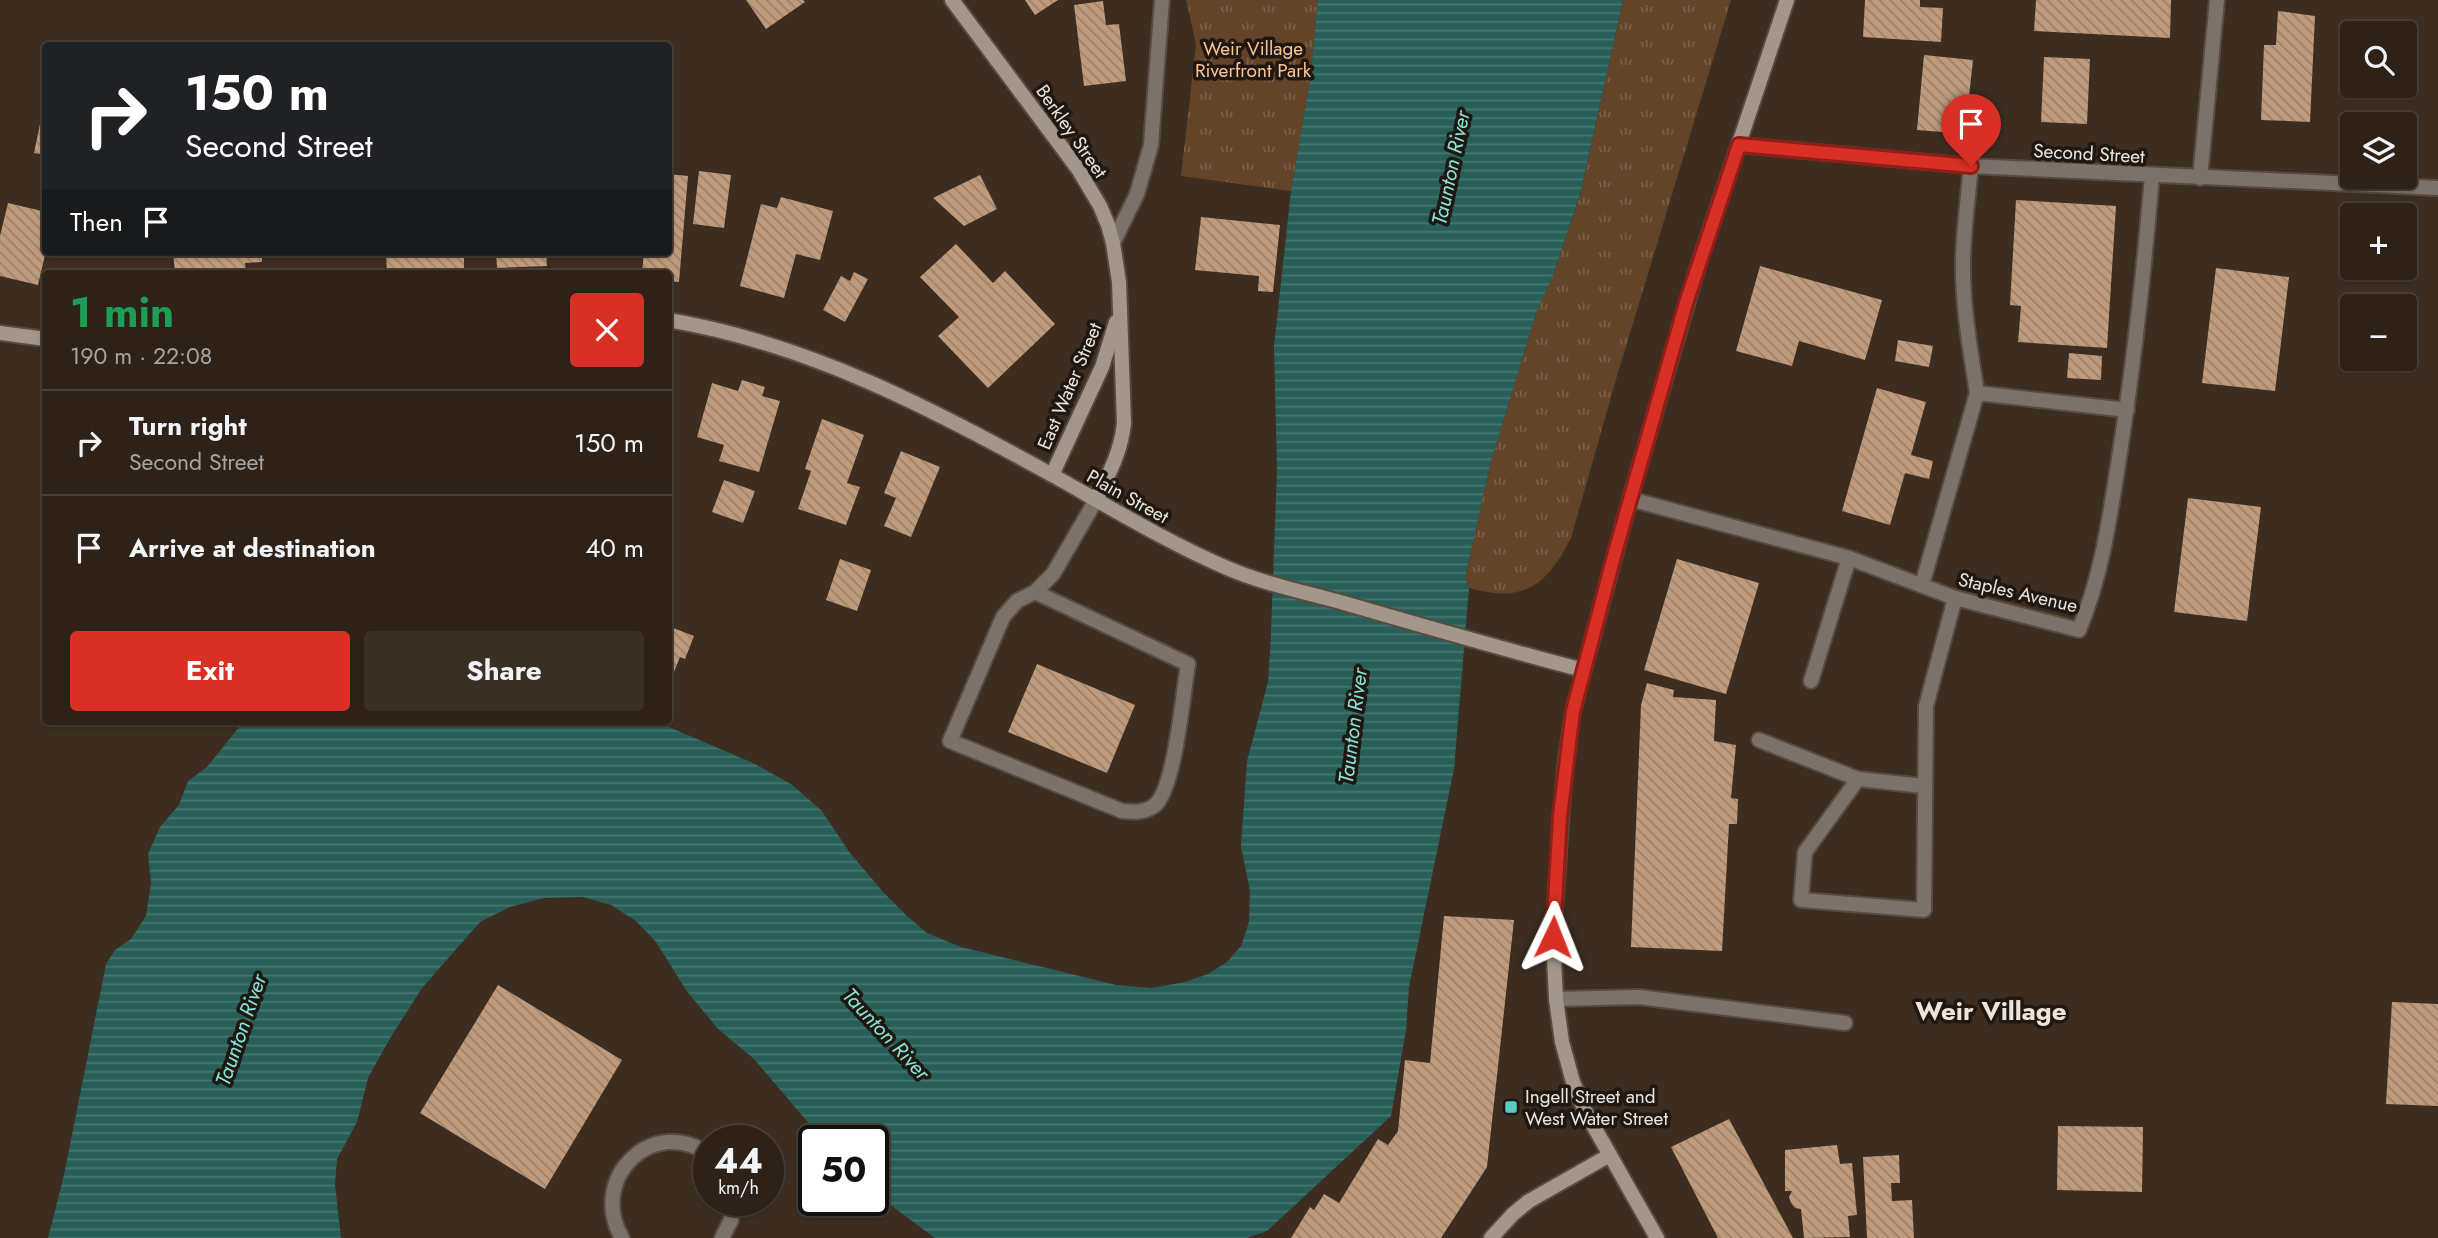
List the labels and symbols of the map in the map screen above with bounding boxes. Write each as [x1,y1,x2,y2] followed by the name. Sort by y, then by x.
[1195,35,1312,84] park label: Weir Village Riverfront Park
[1029,79,1114,184] street label: Berkley Street
[1941,94,2001,166] pin
[1424,107,1478,228] water label: Taunton River
[2033,137,2146,170] street label: Second Street
[1031,318,1109,454] street label: East Water Street
[1082,463,1174,530] street label: Plain Street
[1956,566,2080,619] street label: Staples Avenue
[1331,665,1375,786] water label: Taunton River
[1516,900,1590,974] position arrow
[208,969,274,1090] water label: Taunton River
[835,981,937,1087] water label: Taunton River
[1915,992,2067,1030] district label: Weir Village
[1525,1083,1668,1132] place label: Ingell Street and West Water Street
[1503,1099,1519,1115] marker: Ingell Street and West Water Street
[798,1125,889,1216] speed limit sign: 50

